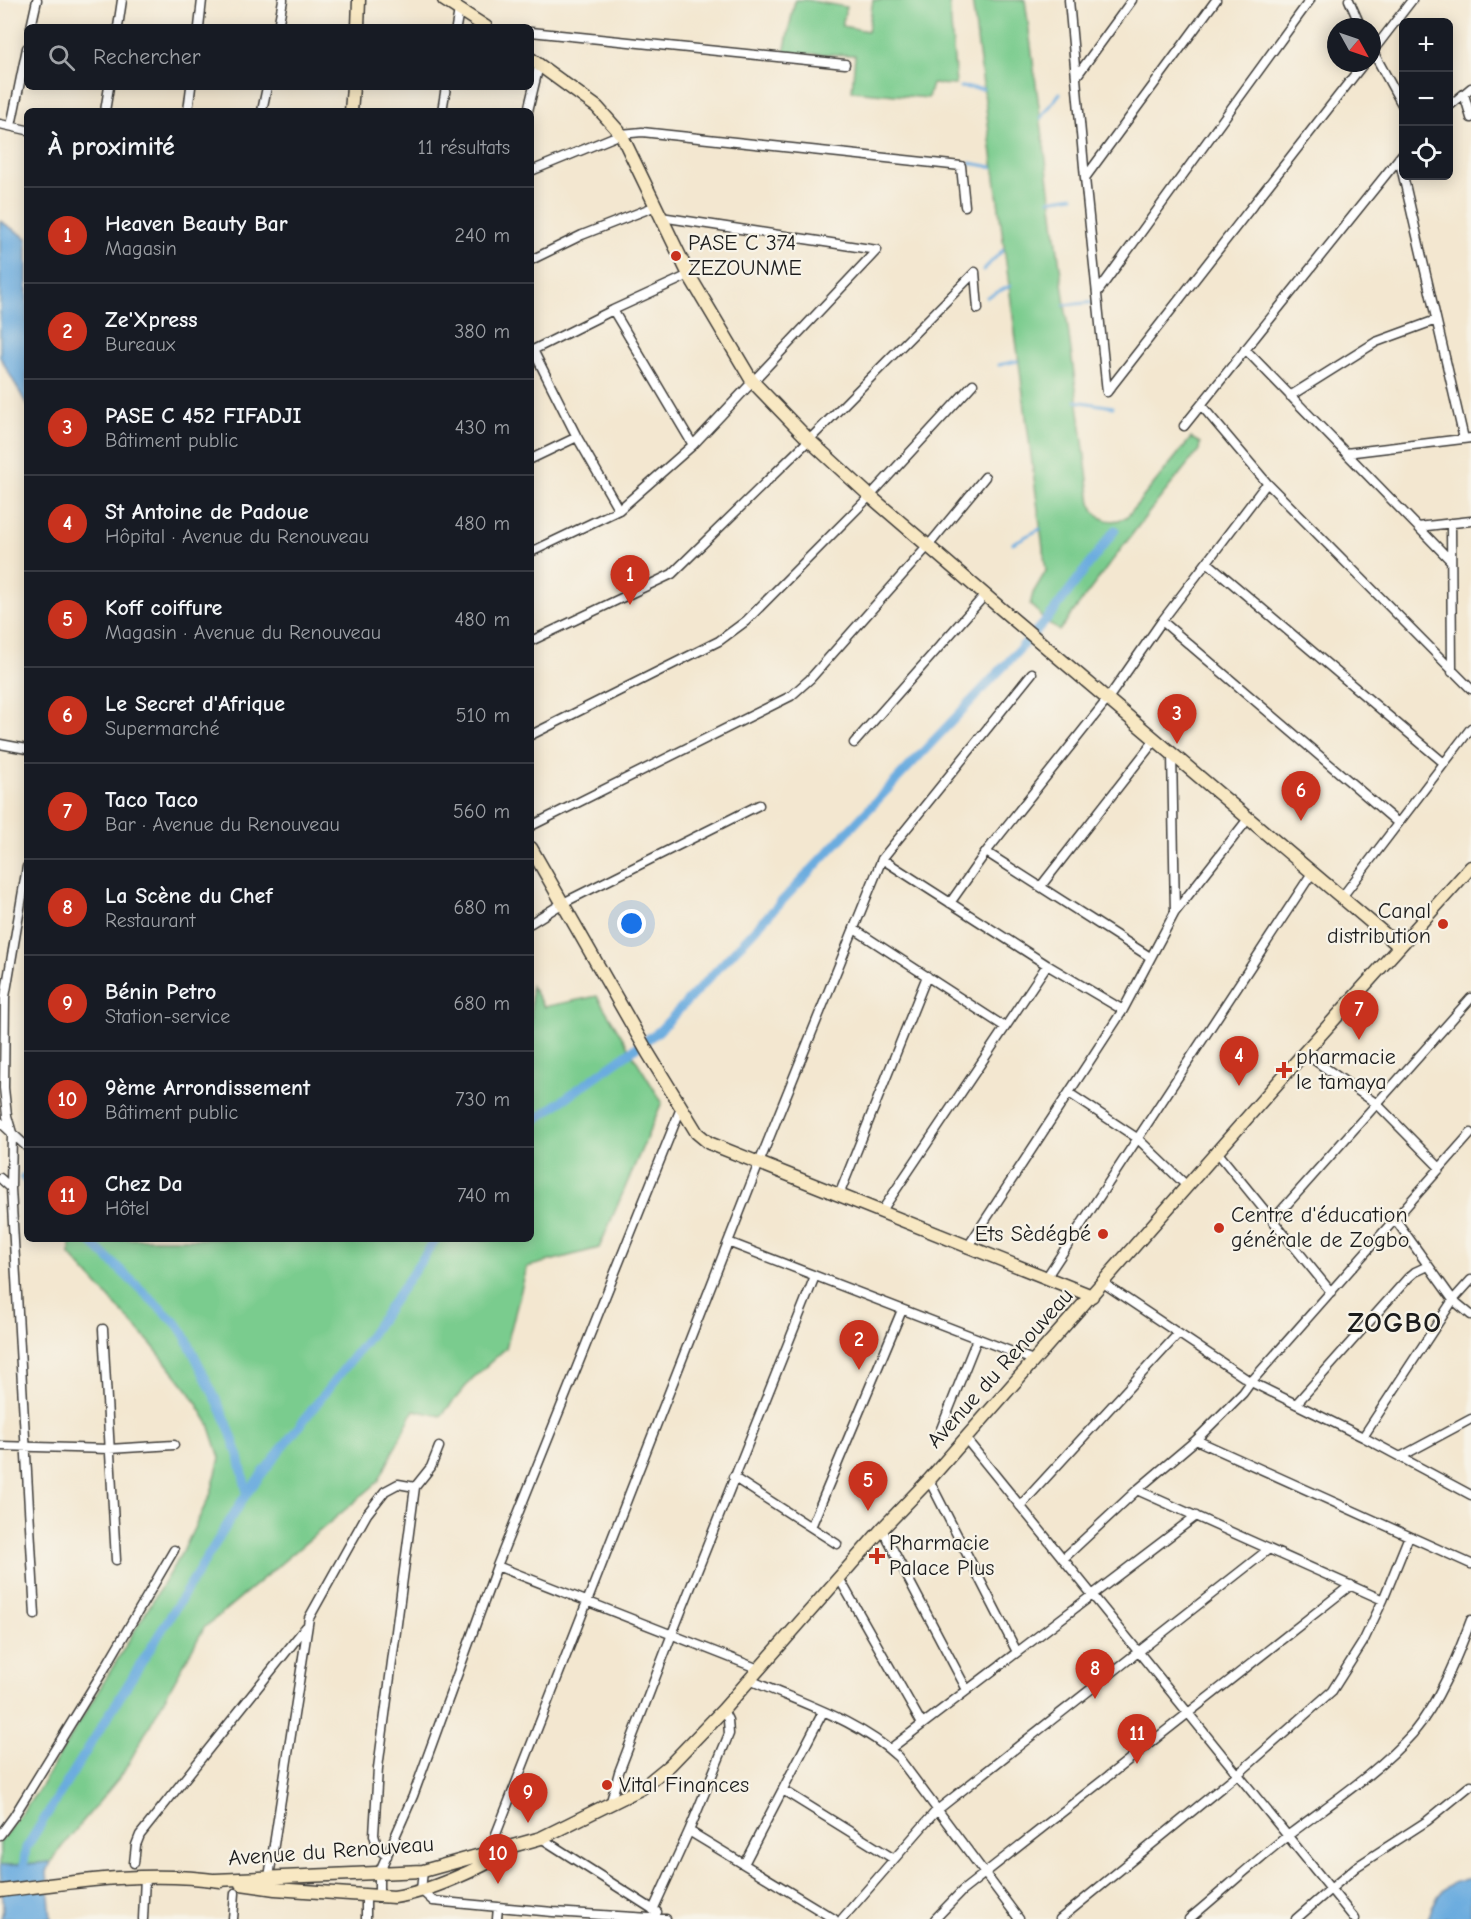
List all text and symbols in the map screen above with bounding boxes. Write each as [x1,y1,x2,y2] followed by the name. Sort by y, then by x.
[1327,18,1381,72] north arrow
[1399,18,1453,180] map controls
[1399,18,1453,72] button: +
[24,24,534,90] search box
[45,41,78,74] icon: search
[93,44,201,70] text: Rechercher
[1399,72,1453,126] button: −
[1399,126,1453,180] button: locate
[48,132,175,162] text: À proximité
[418,136,510,159] text: 11 résultats
[105,211,288,237] text: Heaven Beauty Bar
[64,224,71,247] text: 1
[455,224,510,247] text: 240 m
[688,230,802,281] place label: PASE C 374 ZEZOUNME
[105,237,177,260] text: Magasin
[669,249,683,263] marker: PASE C 374 ZEZOUNME
[105,307,198,333] text: Ze'Xpress
[63,320,72,343] text: 2
[454,320,510,343] text: 380 m
[105,333,175,356] text: Bureaux
[105,403,301,429] text: PASE C 452 FIFADJI
[63,416,72,439] text: 3
[455,416,510,439] text: 430 m
[105,429,238,452] text: Bâtiment public
[105,499,309,525] text: St Antoine de Padoue
[63,512,72,535] text: 4
[455,512,510,535] text: 480 m
[105,525,369,548] text: Hôpital · Avenue du Renouveau
[610,556,650,605] pin: 1
[105,595,222,621] text: Koff coiffure
[62,608,73,631] text: 5
[455,608,510,631] text: 480 m
[105,621,381,644] text: Magasin · Avenue du Renouveau
[105,691,285,717] text: Le Secret d'Afrique
[1158,694,1196,744] pin: 3
[62,704,73,727] text: 6
[456,704,510,727] text: 510 m
[105,717,219,740] text: Supermarché
[1282,772,1320,821] pin: 6
[105,787,198,813] text: Taco Taco
[63,800,72,823] text: 7
[453,800,510,823] text: 560 m
[105,813,340,836] text: Bar · Avenue du Renouveau
[105,883,272,909] text: La Scène du Chef
[62,896,73,919] text: 8
[453,896,510,919] text: 680 m
[1327,898,1431,949] place label: Canal distribution
[105,909,195,932] text: Restaurant
[617,909,646,938] your location
[1436,917,1450,931] marker: Canal distribution
[105,979,216,1005] text: Bénin Petro
[1340,990,1378,1040] pin: 7
[62,992,73,1015] text: 9
[453,992,510,1015] text: 680 m
[105,1005,230,1028] text: Station-service
[1220,1036,1258,1086] pin: 4
[1296,1044,1396,1095] place label: pharmacie le tamaya
[1277,1063,1291,1077] marker: pharmacie le tamaya
[105,1075,310,1101] text: 9ème Arrondissement
[58,1088,77,1111] text: 10
[455,1088,510,1111] text: 730 m
[105,1101,238,1124] text: Bâtiment public
[105,1171,183,1197] text: Chez Da
[60,1184,75,1207] text: 11
[457,1184,510,1207] text: 740 m
[105,1197,149,1220] text: Hôtel
[1231,1202,1409,1253] place label: Centre d'éducation générale de Zogbo
[975,1221,1091,1247] place label: Ets Sèdégbé
[1212,1221,1226,1235] marker: Centre d'éducation générale de Zogbo
[1096,1227,1110,1241] marker: Ets Sèdégbé
[921,1283,1079,1453] street label: Avenue du Renouveau
[1347,1307,1443,1339] district label: ZOGBO
[840,1320,878,1370] pin: 2
[848,1462,888,1511] pin: 5
[889,1530,994,1581] place label: Pharmacie Palace Plus
[870,1549,884,1563] marker: Pharmacie Palace Plus
[1076,1650,1114,1699] pin: 8
[1118,1714,1156,1764] pin: 11
[619,1772,749,1798] place label: Vital Finances
[508,1774,548,1823] pin: 9
[600,1778,614,1792] marker: Vital Finances
[227,1831,435,1871] street label: Avenue du Renouveau
[478,1834,518,1884] pin: 10

